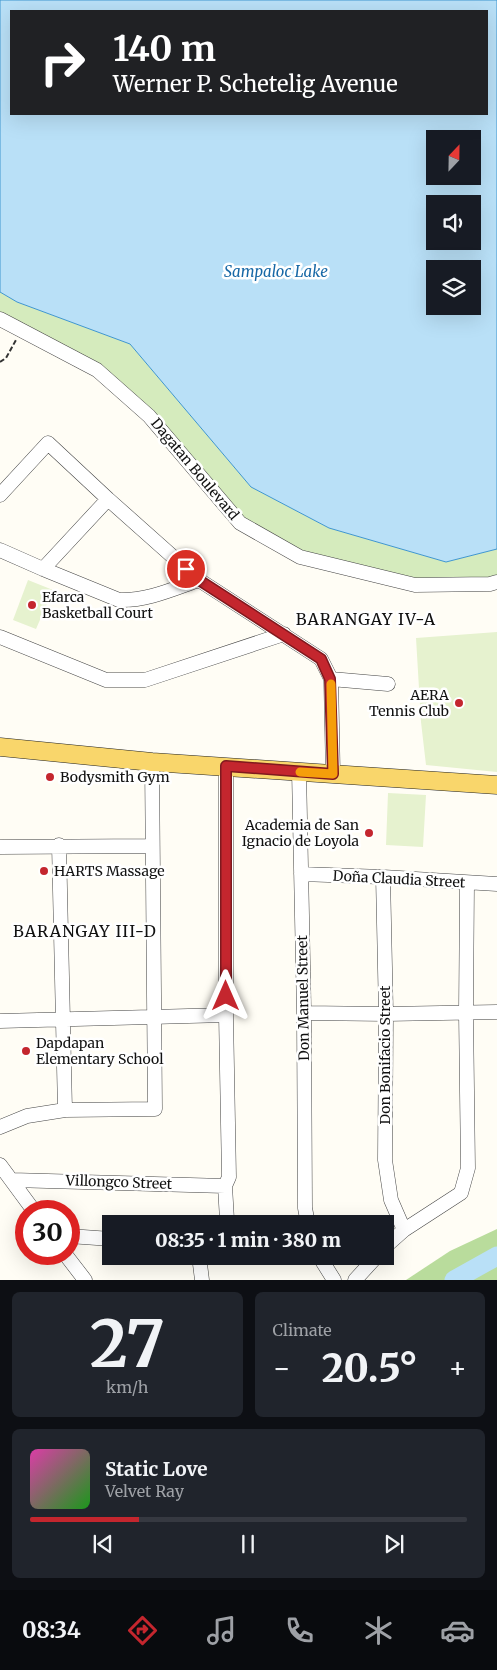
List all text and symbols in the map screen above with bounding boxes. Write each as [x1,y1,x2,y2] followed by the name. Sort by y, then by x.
[113,27,216,71] text: 140 m
[30,30,95,95] icon: right
[113,70,398,98] text: Werner P. Schetelig Avenue
[426,130,481,185] north arrow
[426,130,481,315] map controls
[426,195,481,250] button: sound
[426,260,481,315] button: layers
[224,262,328,281] water label: Sampaloc Lake
[147,414,243,524] street label: Dagatan Boulevard
[165,548,207,590] pin
[172,555,200,583] icon: arrive
[42,588,153,622] place label: Efarca Basketball Court
[26,599,38,611] marker: Efarca Basketball Court
[296,609,436,629] district label: BARANGAY IV-A
[369,686,449,720] place label: AERA Tennis Club
[453,697,465,709] marker: AERA Tennis Club
[60,768,170,786] place label: Bodysmith Gym
[44,771,56,783] marker: Bodysmith Gym
[242,816,359,850] place label: Academia de San Ignacio de Loyola
[363,827,375,839] marker: Academia de San Ignacio de Loyola
[54,862,165,880] place label: HARTS Massage
[38,865,50,877] marker: HARTS Massage
[332,867,466,891] street label: Doña Claudia Street
[13,921,157,941] district label: BARANGAY III-D
[293,935,313,1061] street label: Don Manuel Street
[199,969,251,1021] position arrow
[376,985,394,1125] street label: Don Bonifacio Street
[36,1034,164,1068] place label: Dapdapan Elementary School
[20,1045,32,1057] marker: Dapdapan Elementary School
[64,1171,173,1193] street label: Villongco Street
[15,1200,80,1265] speed limit sign: 30
[155,1228,341,1252] text: 08:35 · 1 min · 380 m
[90,1303,165,1385] text: 27
[273,1320,332,1340] text: Climate
[322,1345,418,1392] text: 20.5°
[273,1350,291,1386] text: −
[448,1350,467,1386] text: +
[106,1377,148,1397] text: km/h
[105,1457,208,1481] text: Static Love
[105,1481,184,1501] text: Velvet Ray
[89,1530,117,1558] icon: previous
[234,1530,262,1558] icon: pause
[380,1530,408,1558] icon: next
[125,1613,160,1648] icon: directions
[204,1613,239,1648] icon: music
[282,1613,317,1648] icon: phone
[361,1613,396,1648] icon: climate
[440,1613,475,1648] icon: car
[22,1616,81,1644] text: 08:34

